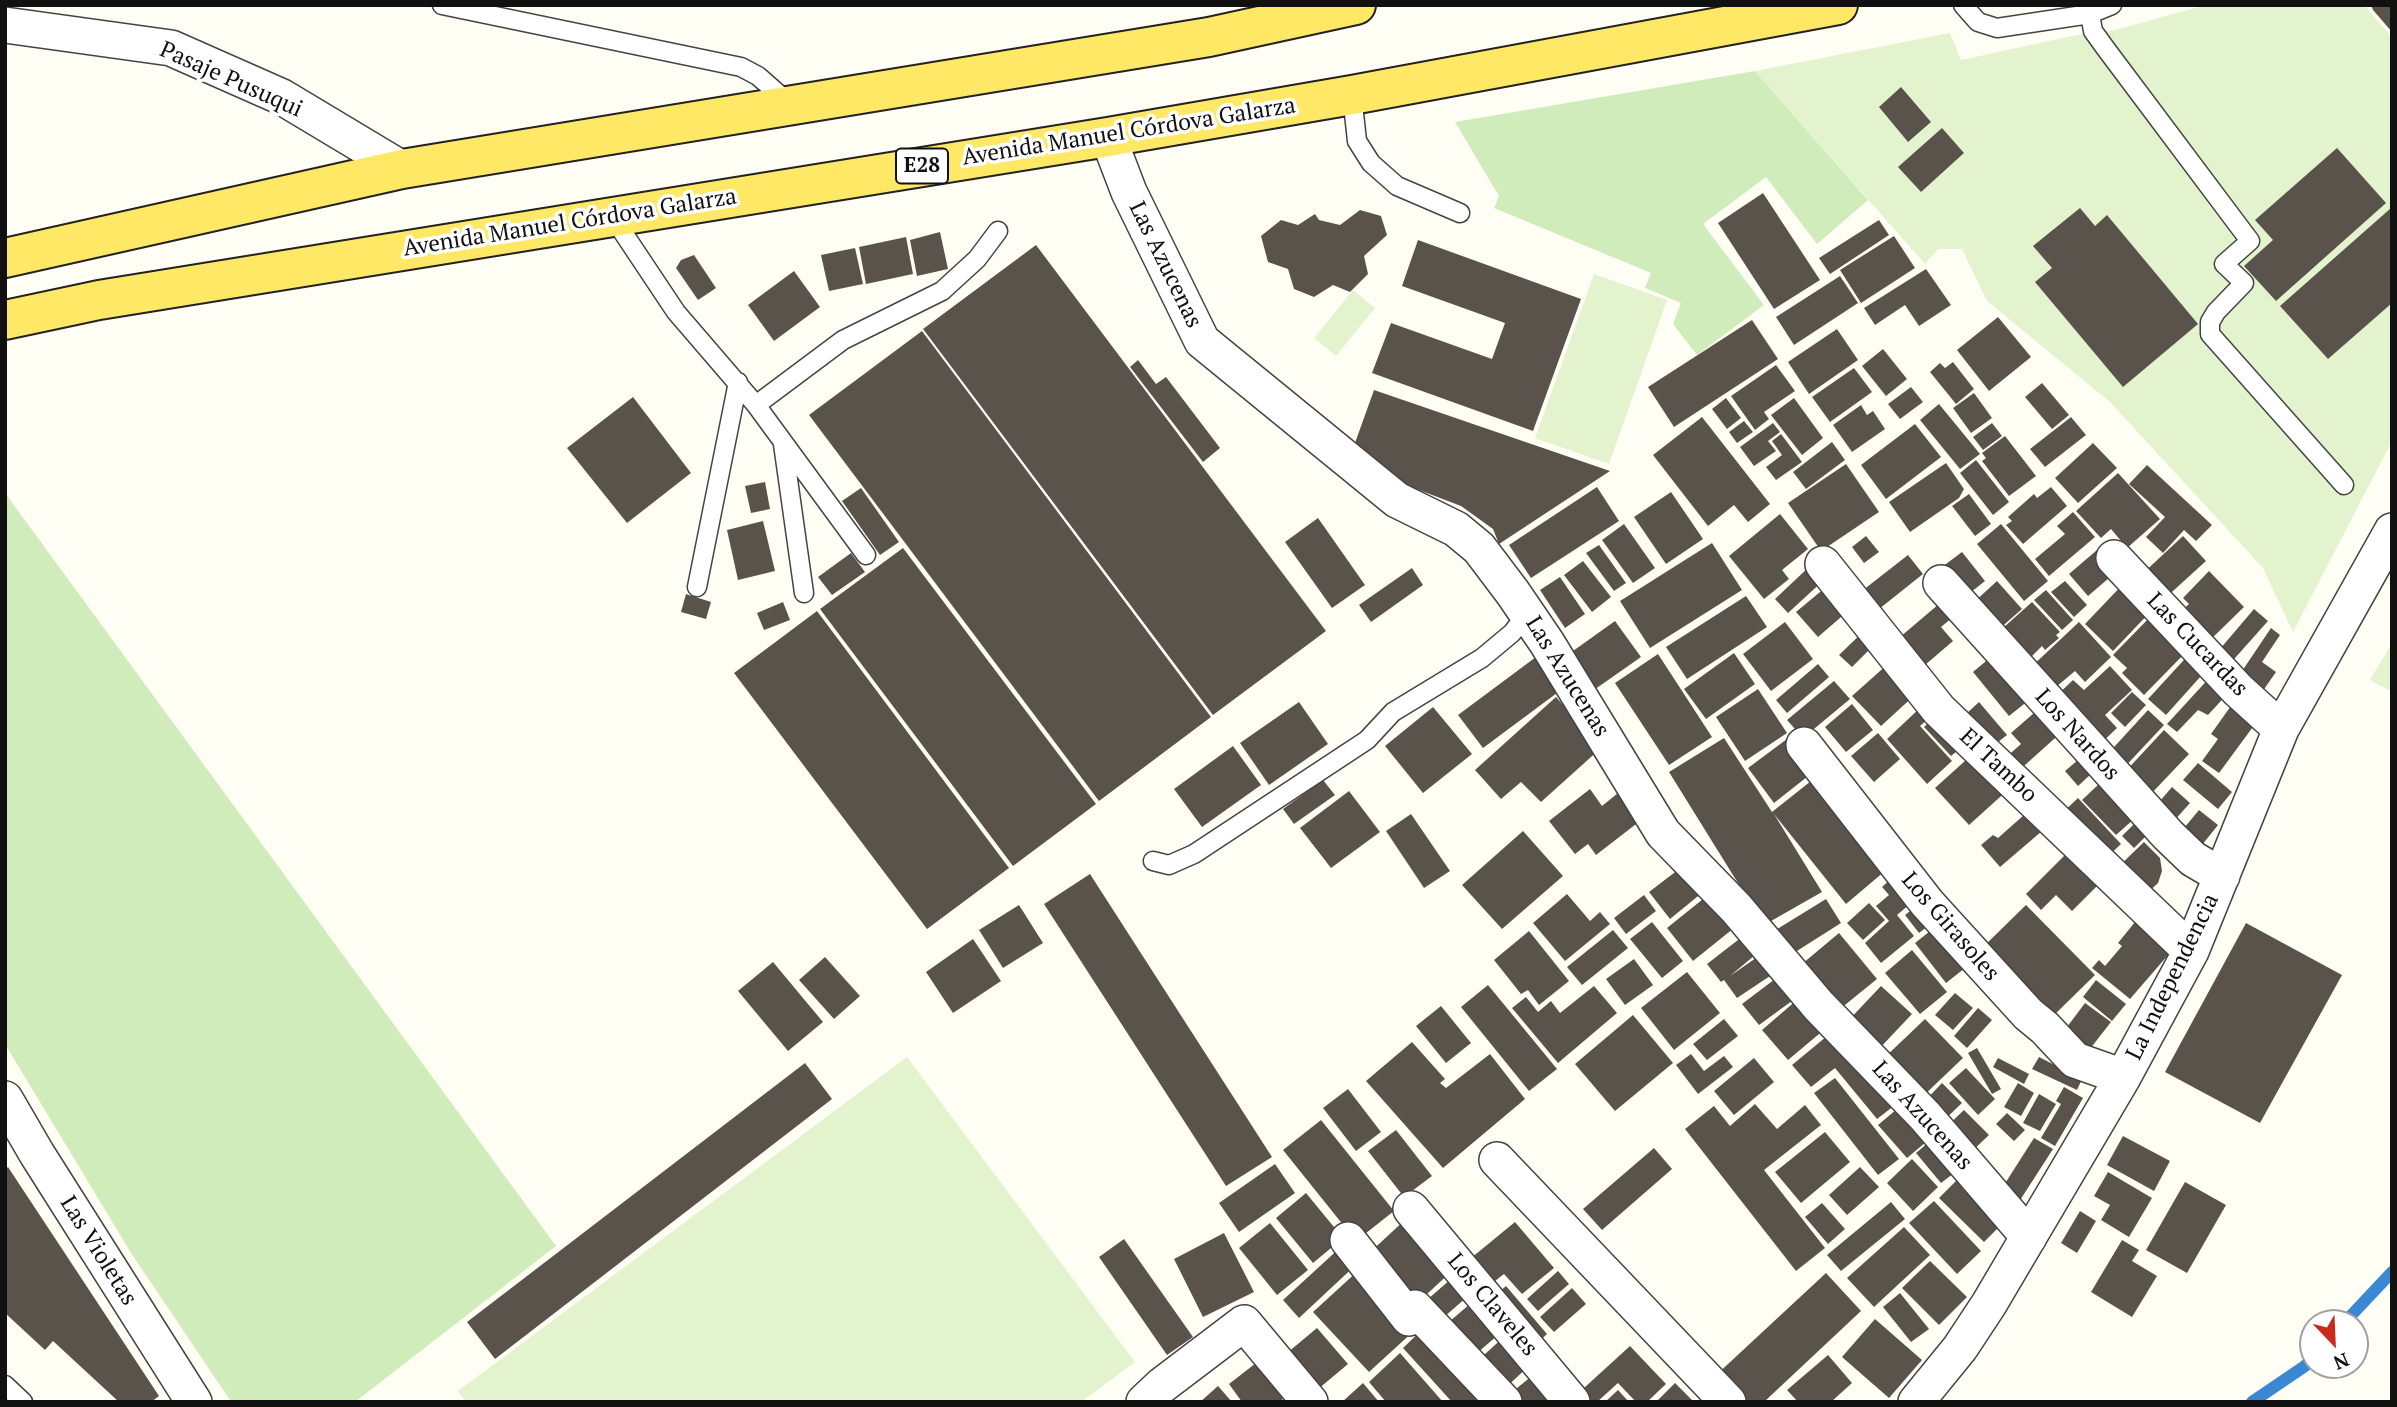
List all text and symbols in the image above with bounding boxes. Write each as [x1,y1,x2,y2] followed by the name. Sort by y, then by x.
[155,36,307,124] street label: Pasaje Pusuqui
[960,92,1298,172] street label: Avenida Manuel Córdova Galarza
[896,148,948,184] road number: E28
[401,183,739,263] street label: Avenida Manuel Córdova Galarza
[1123,197,1207,333] street label: Las Azucenas
[2141,587,2253,703] street label: Las Cucardas
[1519,612,1615,742] street label: Las Azucenas
[2029,684,2125,786] street label: Los Nardos
[1953,723,2043,809] street label: El Tambo
[1895,867,2005,987] street label: Los Girasoles
[2121,889,2225,1065] street label: La Independencia
[1866,1056,1978,1176] street label: Las Azucenas
[54,1191,142,1311] street label: Las Violetas
[1441,1248,1543,1362] street label: Los Claveles
[2299,1309,2369,1379] north arrow
[2330,1348,2353,1376] text: N

